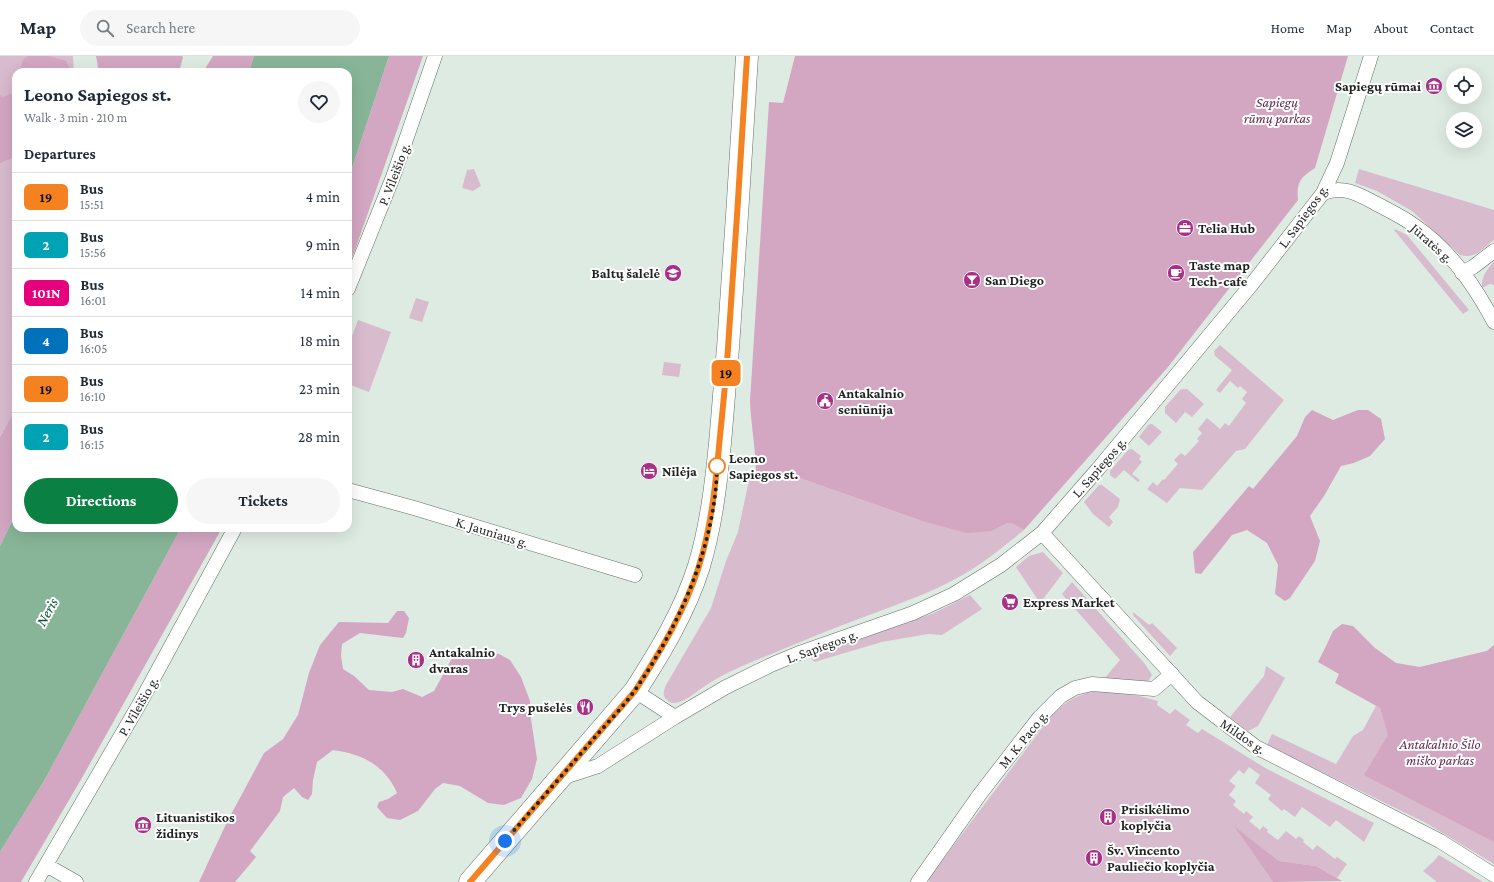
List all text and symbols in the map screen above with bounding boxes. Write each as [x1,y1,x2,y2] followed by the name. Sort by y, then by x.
[80,10,360,46] search box
[20,17,56,38] text: Map
[94,17,116,39] icon: search
[126,20,195,36] text: Search here
[1271,20,1304,36] text: Home
[1326,20,1352,36] text: Map
[1374,20,1408,36] text: About
[1430,20,1474,36] text: Contact
[1446,68,1482,148] map controls
[1446,68,1482,104] button: locate
[1424,76,1444,96] museum icon: Sapiegų rūmai
[1335,78,1421,94] place label: Sapiegų rūmai
[298,81,340,123] button: heart
[24,84,172,105] text: Leono Sapiegos st.
[1244,94,1311,126] park label: Sapiegų rūmų parkas
[24,110,127,125] text: Walk · 3 min · 210 m
[1446,112,1482,148] button: layers
[375,140,413,208] street label: P. Vileišio g.
[24,146,96,162] text: Departures
[80,181,103,197] text: Bus
[1275,181,1331,251] street label: L. Sapiegos g.
[40,189,52,205] text: 19
[305,189,340,205] text: 4 min
[80,197,104,212] text: 15:51
[1175,218,1195,238] office icon: Telia Hub
[1406,219,1456,266] street label: Jūratės g.
[1198,220,1256,236] place label: Telia Hub
[80,229,103,245] text: Bus
[42,237,50,253] text: 2
[306,237,340,253] text: 9 min
[80,245,106,260] text: 15:56
[1189,257,1250,289] place label: Taste map Tech-cafe
[663,263,683,283] school or university icon: Baltų šalelė
[1166,263,1186,283] cafe icon: Taste map Tech-cafe
[592,265,660,281] place label: Baltų šalelė
[962,270,982,290] bar icon: San Diego
[985,272,1044,288] place label: San Diego
[81,277,104,293] text: Bus
[32,285,61,301] text: 101N
[301,285,340,301] text: 14 min
[81,293,106,308] text: 16:01
[80,325,103,341] text: Bus
[42,333,50,349] text: 4
[300,333,340,349] text: 18 min
[80,341,107,356] text: 16:05
[708,360,744,386] line badge: 19
[720,365,732,381] text: 19
[80,373,103,389] text: Bus
[40,381,52,397] text: 19
[299,381,340,397] text: 23 min
[837,385,904,418] place label: Antakalnio seniūnija
[80,389,106,404] text: 16:10
[815,391,835,411] public building icon: Antakalnio seniūnija
[80,421,103,437] text: Bus
[42,429,50,445] text: 2
[298,429,340,445] text: 28 min
[1069,434,1129,500] street label: L. Sapiegos g.
[80,437,104,452] text: 16:15
[729,450,799,482] place label: Leono Sapiegos st.
[708,457,726,475] marker: Leono Sapiegos st.
[639,461,659,481] hotel icon: Nilėja
[662,463,697,480] place label: Nilėja
[24,478,178,524] button: Directions
[186,478,340,524] button: Tickets
[454,513,530,551] street label: K. Jauniaus g.
[1000,592,1020,612] supermarket icon: Express Market
[1023,594,1116,610] place label: Express Market
[33,595,61,629] water label: Neris
[784,626,860,666] street label: L. Sapiegos g.
[428,644,495,676] place label: Antakalnio dvaras
[406,650,426,670] building icon: Antakalnio dvaras
[115,673,161,739] street label: P. Vileišio g.
[575,697,595,717] restaurant icon: Trys pušelės
[499,699,572,715] place label: Trys pušelės
[995,707,1051,771] street label: M. K. Paco g.
[1217,715,1269,757] street label: Mildos g.
[1399,736,1480,768] park label: Antakalnio Šilo miško parkas
[1121,801,1189,833] place label: Prisikėlimo koplyčia
[1098,807,1118,827] building icon: Prisikėlimo koplyčia
[156,809,235,841] place label: Lituanistikos židinys
[133,815,153,835] museum icon: Lituanistikos židinys
[495,831,515,851] your location
[1107,842,1215,874] place label: Šv. Vincento Pauliečio koplyčia
[1084,848,1104,868] building icon: Šv. Vincento Pauliečio koplyčia

